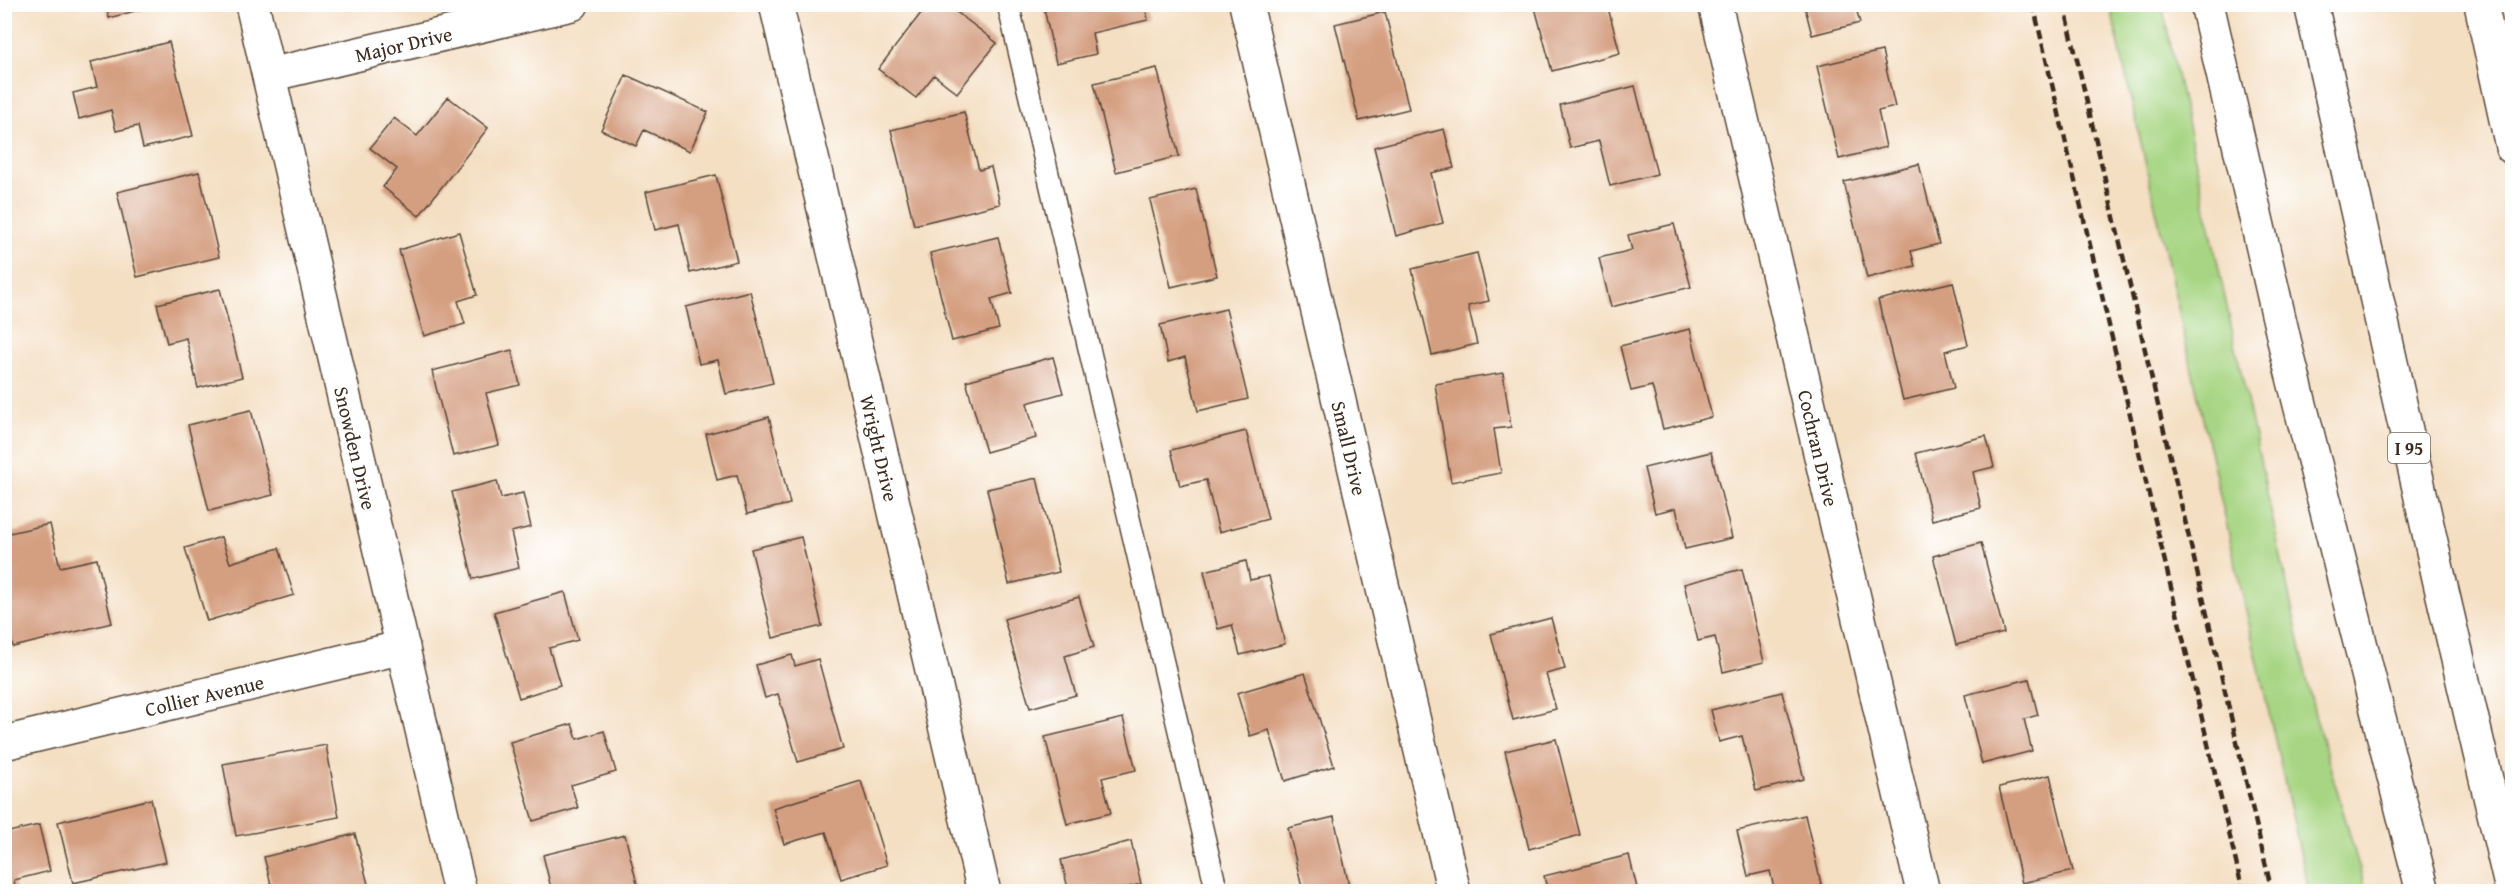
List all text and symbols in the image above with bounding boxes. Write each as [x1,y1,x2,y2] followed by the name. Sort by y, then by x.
[352,18,455,69] street label: Major Drive
[328,383,384,513] street label: Snowden Drive
[1791,387,1847,509] street label: Cochran Drive
[854,392,906,504] street label: Wright Drive
[1325,398,1375,498] street label: Small Drive
[2388,433,2430,463] road number: I 95
[142,667,267,723] street label: Collier Avenue

